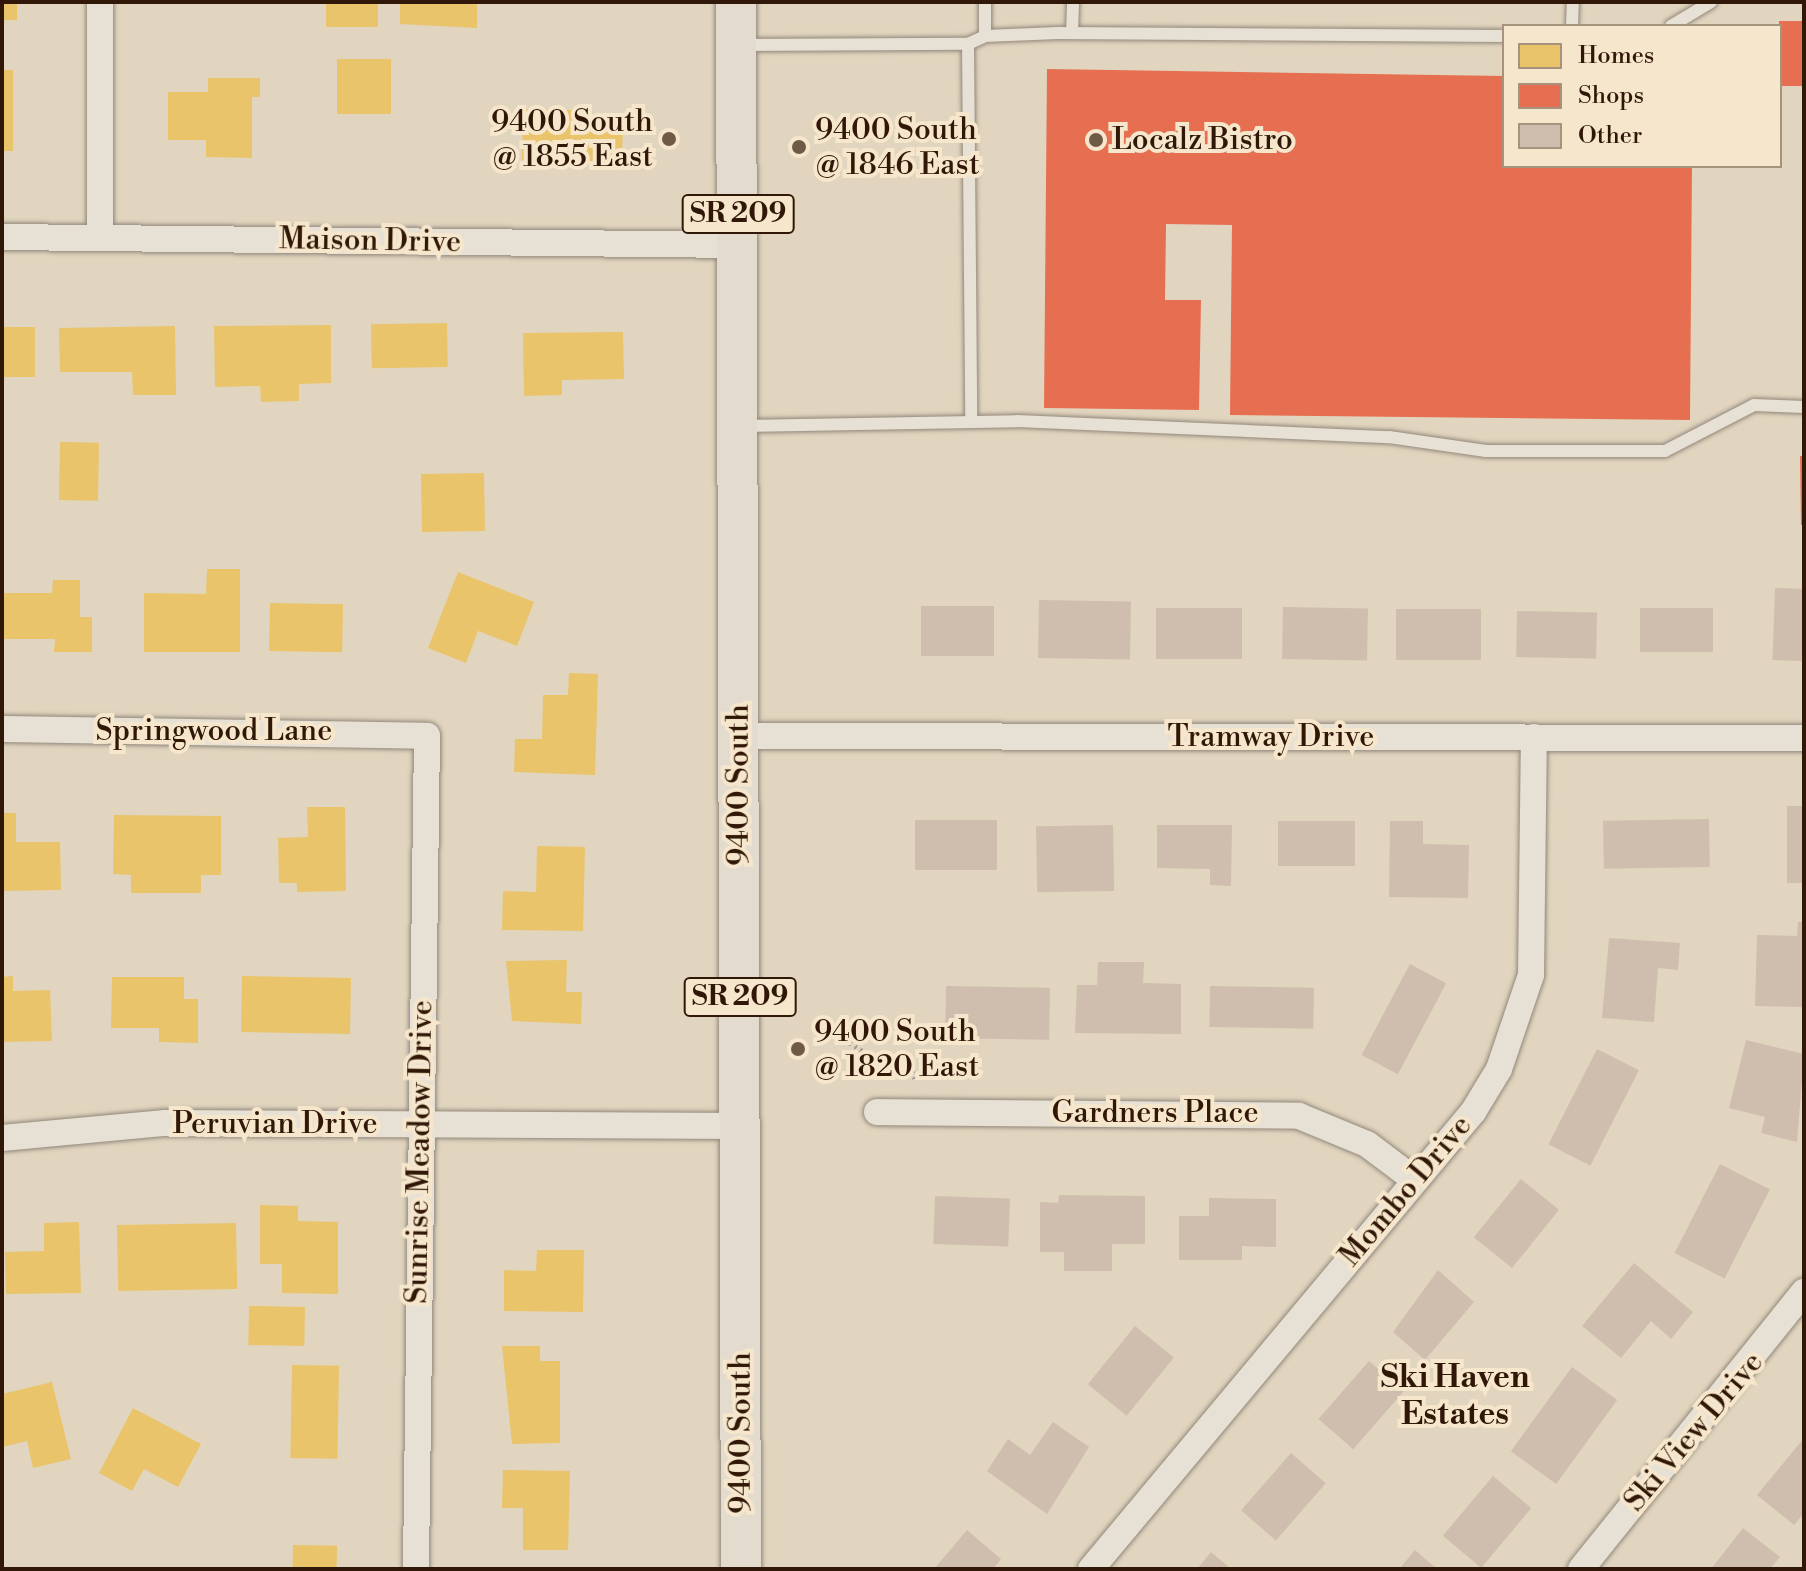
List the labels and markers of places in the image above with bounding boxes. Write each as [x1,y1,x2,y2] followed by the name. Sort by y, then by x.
[491,104,653,174] place label: 9400 South @ 1855 East
[815,112,980,182] place label: 9400 South @ 1846 East
[1112,122,1293,158] place label: Localz Bistro
[660,130,678,148] marker: 9400 South @ 1855 East
[1087,131,1105,149] marker: Localz Bistro
[790,138,808,156] marker: 9400 South @ 1846 East
[814,1014,979,1084] place label: 9400 South @ 1820 East
[789,1040,807,1058] marker: 9400 South @ 1820 East

